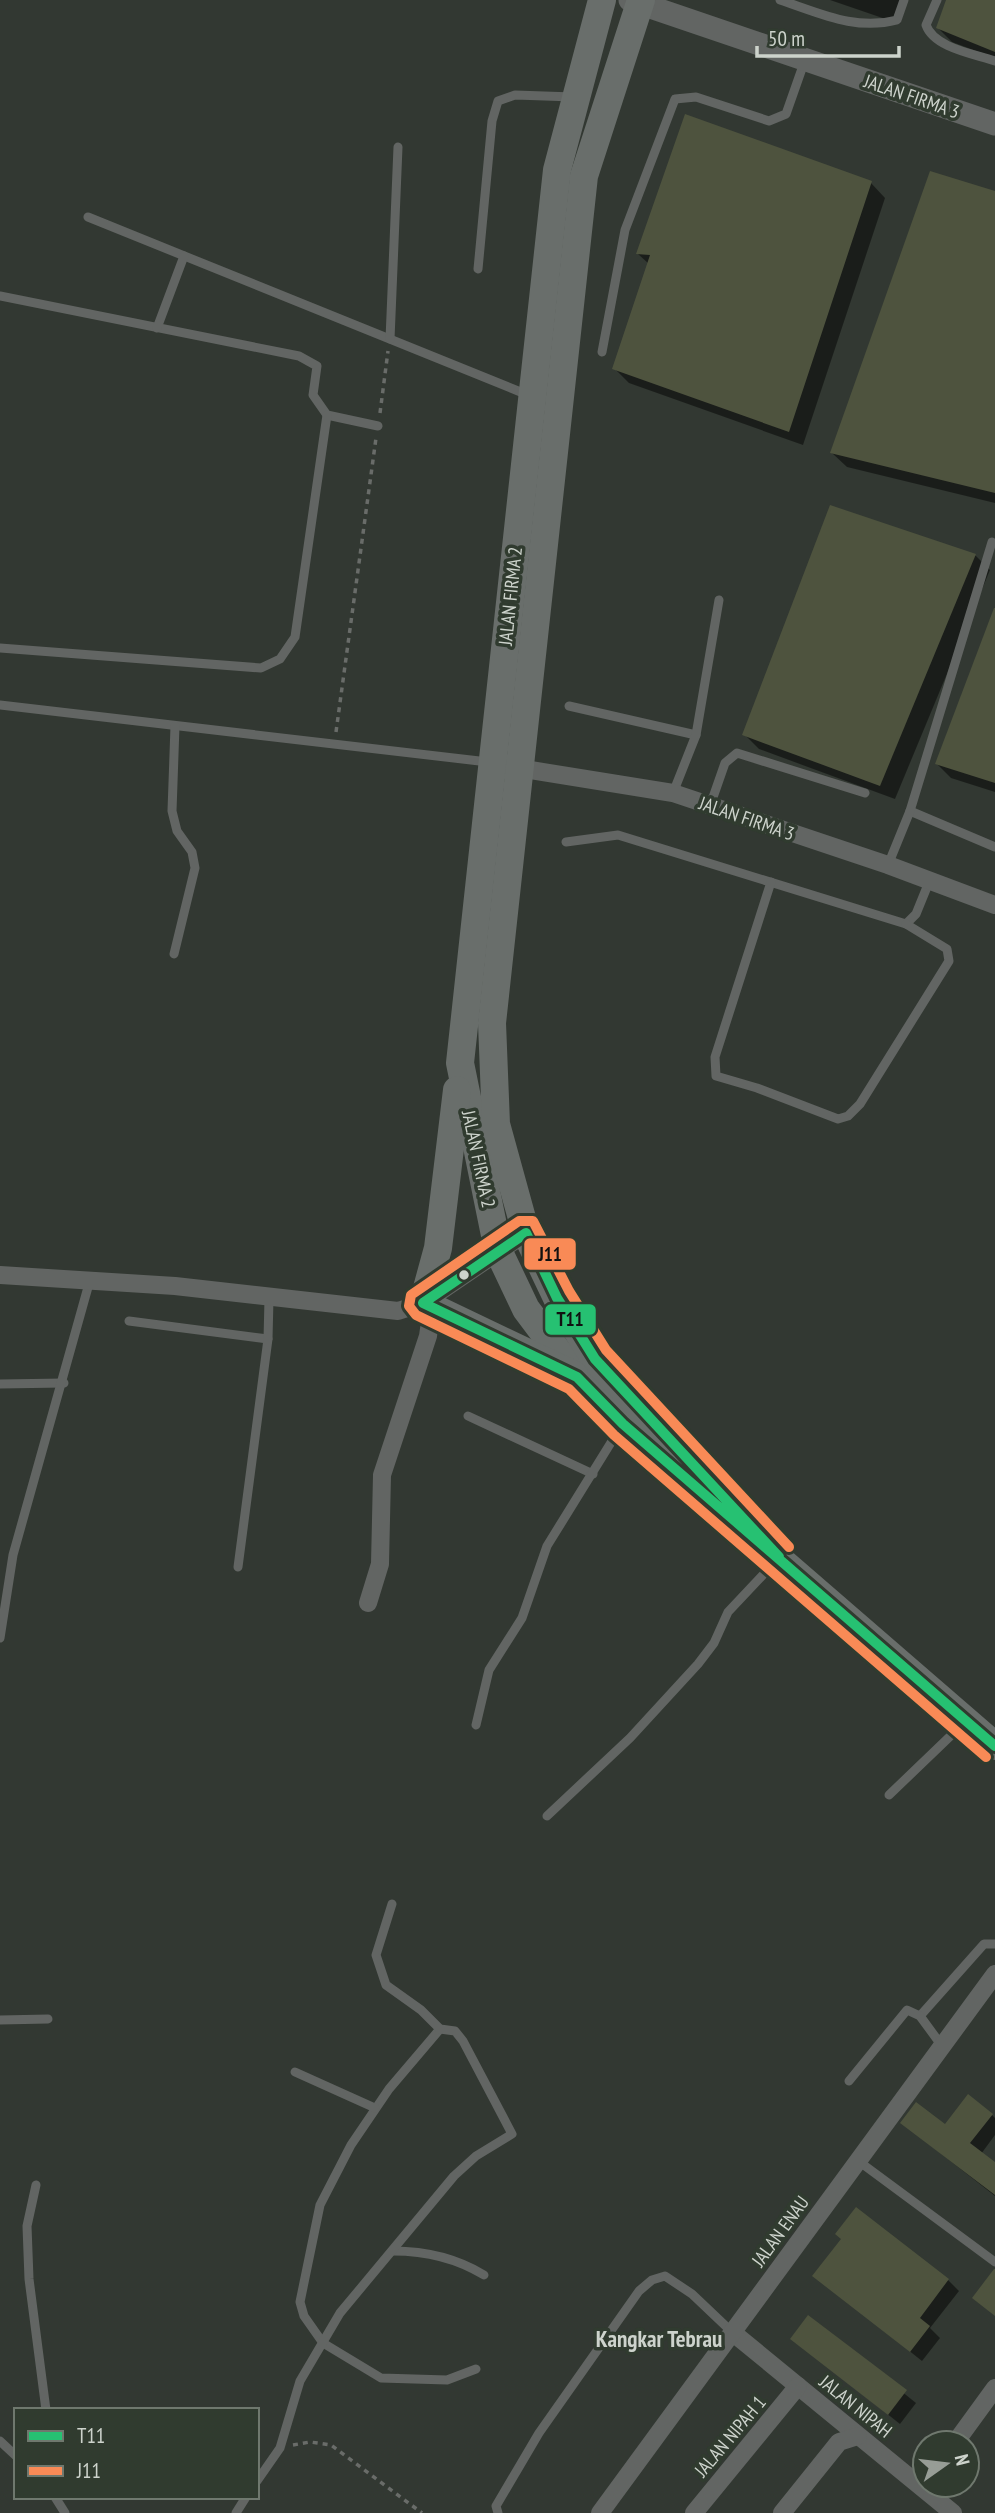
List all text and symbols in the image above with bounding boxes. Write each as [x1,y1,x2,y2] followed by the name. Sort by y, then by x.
[757,14,899,58] scale bar
[768,25,805,52] text: 50 m
[860,68,963,124] street label: JALAN FIRMA 3
[493,545,527,648] street label: JALAN FIRMA 2
[695,790,798,846] street label: JALAN FIRMA 3
[457,1107,501,1210] street label: JALAN FIRMA 2
[523,1237,577,1271] line badge: J11
[537,1242,562,1266] text: J11
[457,1268,471,1282] unlabelled marker
[544,1303,597,1336] line badge: T11
[556,1307,584,1331] text: T11
[746,2191,814,2272] street label: JALAN ENAU
[596,2324,722,2353] district label: Kangkar Tebrau
[814,2369,897,2442] street label: JALAN NIPAH
[688,2390,771,2482] street label: JALAN NIPAH 1
[14,2408,259,2499] legend
[77,2422,105,2449] text: T11
[911,2429,981,2499] north arrow
[950,2452,975,2468] text: N
[76,2457,101,2484] text: J11

